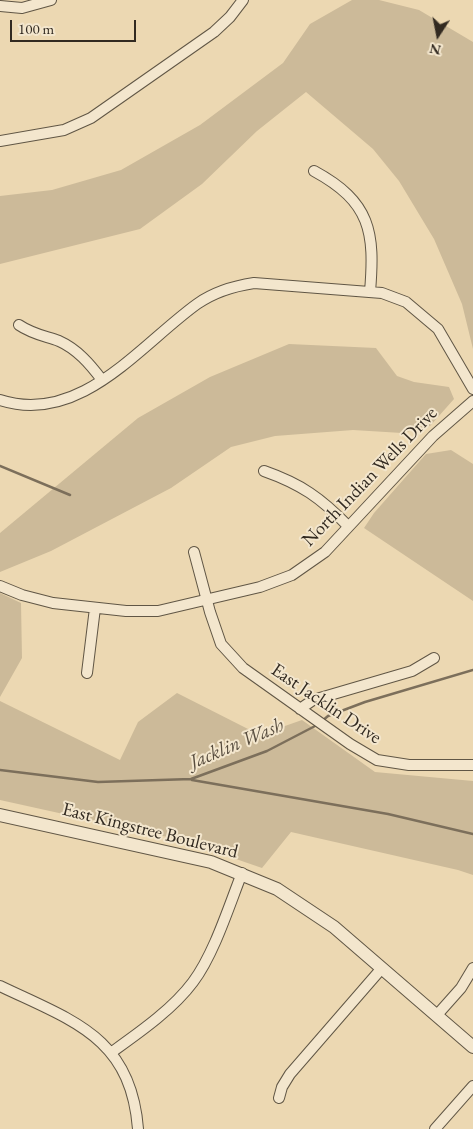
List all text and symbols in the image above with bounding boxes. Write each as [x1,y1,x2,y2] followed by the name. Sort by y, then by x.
[12,10,139,42] scale bar
[413,10,463,60] north arrow
[18,19,54,38] text: 100 m
[428,40,442,60] text: N
[298,403,442,551] street label: North Indian Wells Drive
[267,659,385,749] street label: East Jacklin Drive
[186,713,288,775] water label: Jacklin Wash
[60,798,240,864] street label: East Kingstree Boulevard

